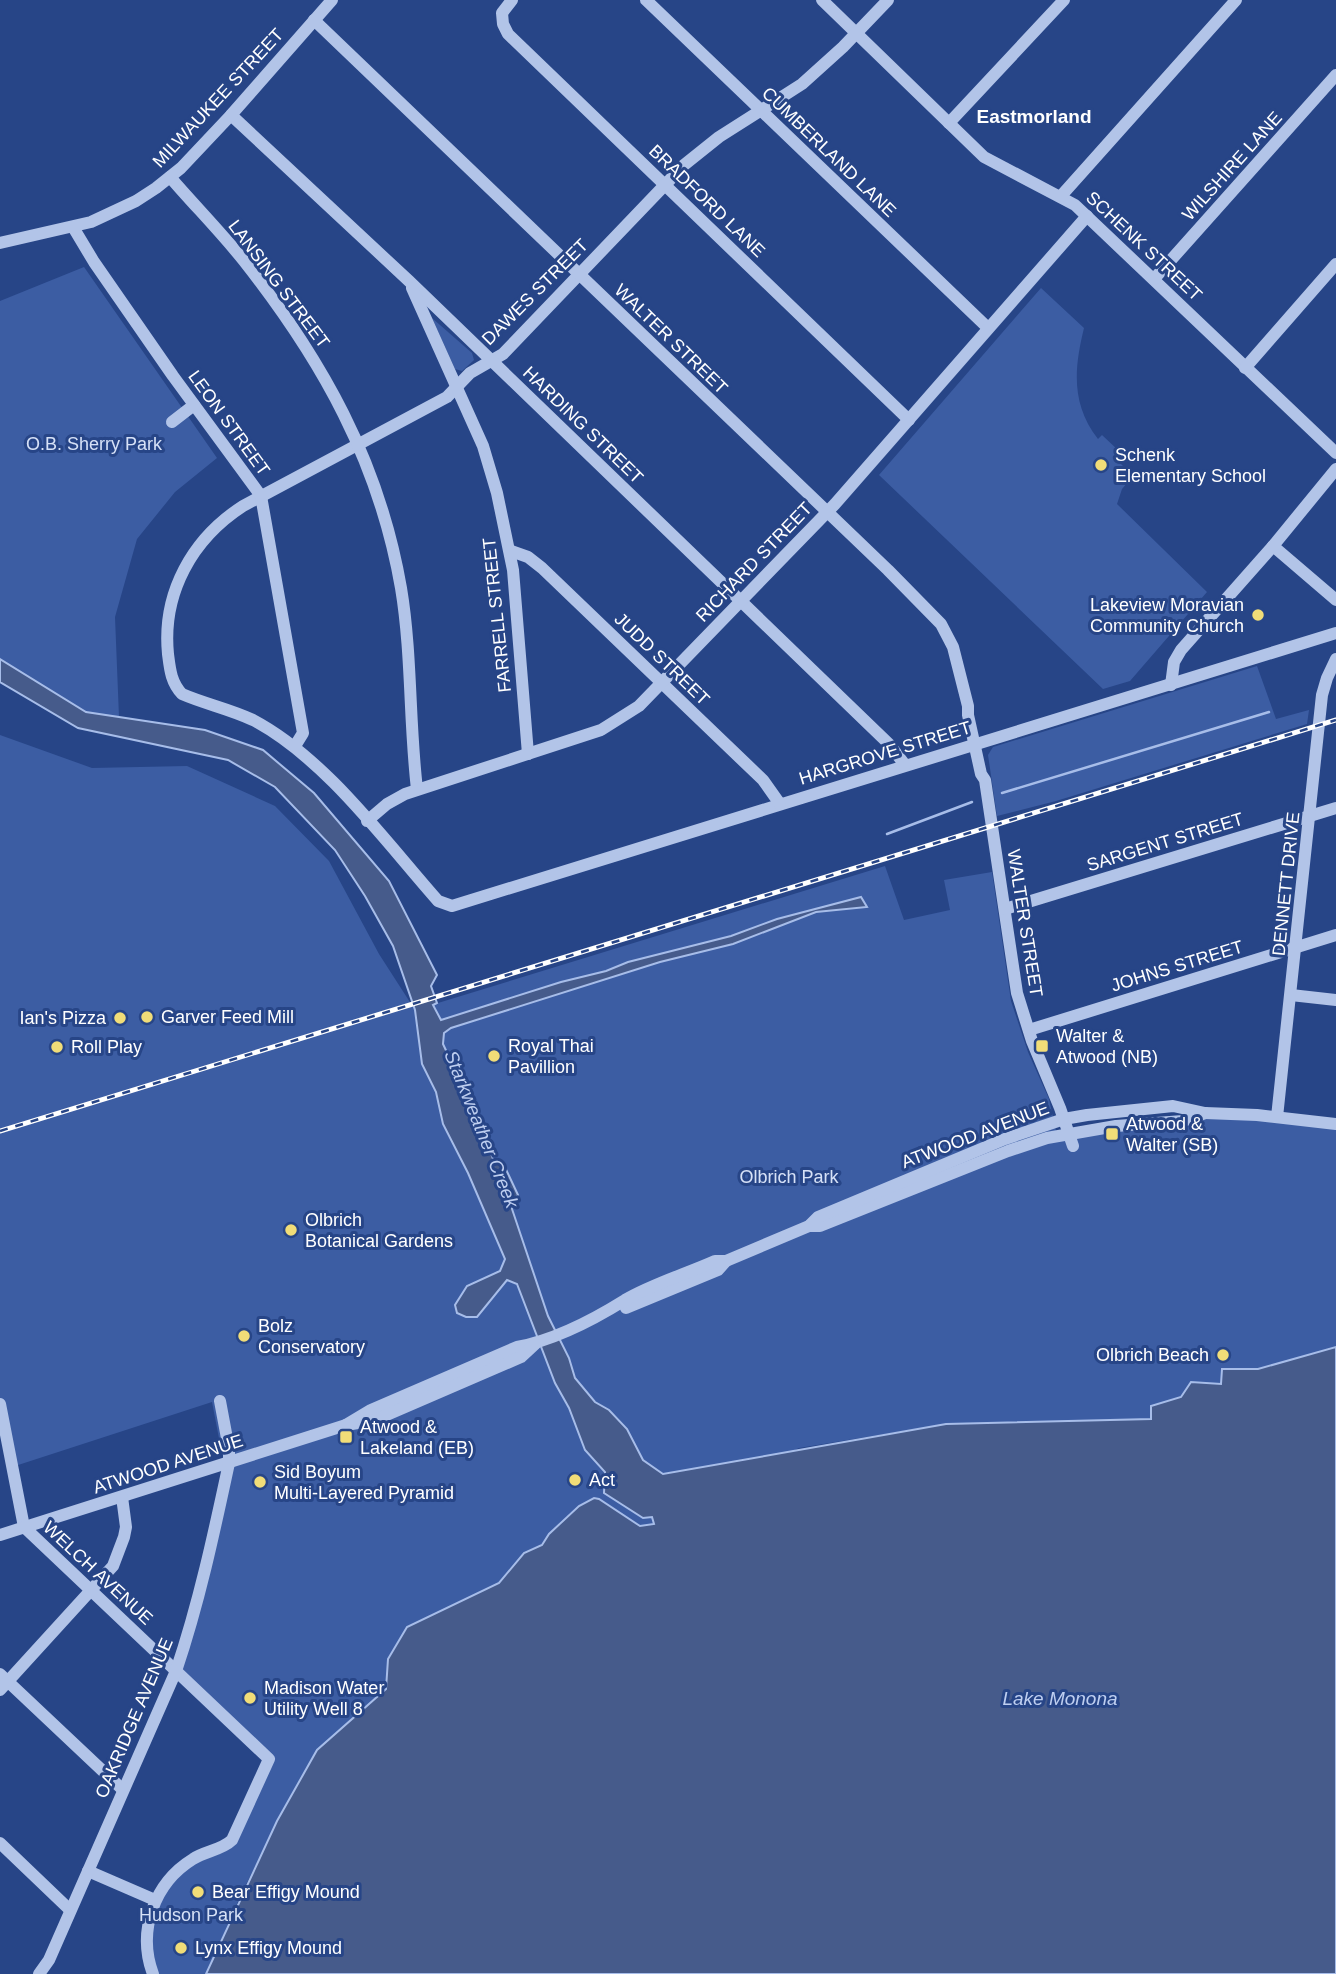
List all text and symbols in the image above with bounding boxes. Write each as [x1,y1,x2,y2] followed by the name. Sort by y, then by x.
[149,25,287,171] street label: MILWAUKEE STREET
[758,83,900,221] street label: CUMBERLAND LANE
[976,106,1092,127] district label: Eastmorland
[1178,108,1286,224] street label: WILSHIRE LANE
[645,141,769,261] street label: BRADFORD LANE
[1082,187,1206,305] street label: SCHENK STREET
[224,216,334,352] street label: LANSING STREET
[478,235,592,349] street label: DAWES STREET
[610,280,732,398] street label: WALTER STREET
[519,363,647,487] street label: HARDING STREET
[184,367,274,479] street label: LEON STREET
[26,434,163,454] park label: O.B. Sherry Park
[1115,445,1266,486] place label: Schenk Elementary School
[1093,457,1109,473] marker: Schenk Elementary School
[692,498,816,626] street label: RICHARD STREET
[479,537,515,693] street label: FARRELL STREET
[1090,595,1244,636] place label: Lakeview Moravian Community Church
[1250,607,1266,623] marker: Lakeview Moravian Community Church
[610,609,714,709] street label: JUDD STREET
[796,717,974,789] street label: HARGROVE STREET
[1084,809,1246,875] street label: SARGENT STREET
[1268,811,1304,957] street label: DENNETT DRIVE
[1003,848,1047,998] street label: WALTER STREET
[1109,936,1245,996] street label: JOHNS STREET
[161,1007,294,1027] place label: Garver Feed Mill
[20,1008,107,1028] place label: Ian's Pizza
[139,1009,155,1025] marker: Garver Feed Mill
[112,1010,128,1026] marker: Ian's Pizza
[1056,1026,1158,1067] place label: Walter & Atwood (NB)
[508,1036,594,1077] place label: Royal Thai Pavillion
[71,1037,142,1057] place label: Roll Play
[1034,1038,1050,1054] marker: Walter & Atwood (NB)
[49,1039,65,1055] marker: Roll Play
[440,1047,523,1212] water label: Starkweather Creek
[486,1048,502,1064] marker: Royal Thai Pavillion
[898,1098,1052,1172] street label: ATWOOD AVENUE
[1126,1114,1218,1155] place label: Atwood & Walter (SB)
[1104,1126,1120,1142] marker: Atwood & Walter (SB)
[739,1167,840,1187] park label: Olbrich Park
[305,1210,453,1251] place label: Olbrich Botanical Gardens
[283,1222,299,1238] marker: Olbrich Botanical Gardens
[258,1316,365,1357] place label: Bolz Conservatory
[236,1328,252,1344] marker: Bolz Conservatory
[1096,1345,1209,1365] place label: Olbrich Beach
[1215,1347,1231,1363] marker: Olbrich Beach
[360,1417,474,1458] place label: Atwood & Lakeland (EB)
[338,1429,354,1445] marker: Atwood & Lakeland (EB)
[91,1430,245,1498] street label: ATWOOD AVENUE
[274,1462,454,1503] place label: Sid Boyum Multi-Layered Pyramid
[589,1470,615,1490] place label: Act
[567,1472,583,1488] marker: Act
[252,1474,268,1490] marker: Sid Boyum Multi-Layered Pyramid
[39,1517,157,1629] street label: WELCH AVENUE
[91,1635,177,1801] street label: OAKRIDGE AVENUE
[264,1678,384,1719] place label: Madison Water Utility Well 8
[1002,1688,1118,1709] water label: Lake Monona
[242,1690,258,1706] marker: Madison Water Utility Well 8
[212,1882,360,1902] place label: Bear Effigy Mound
[190,1884,206,1900] marker: Bear Effigy Mound
[139,1905,244,1925] park label: Hudson Park
[195,1938,342,1958] place label: Lynx Effigy Mound
[173,1940,189,1956] marker: Lynx Effigy Mound

